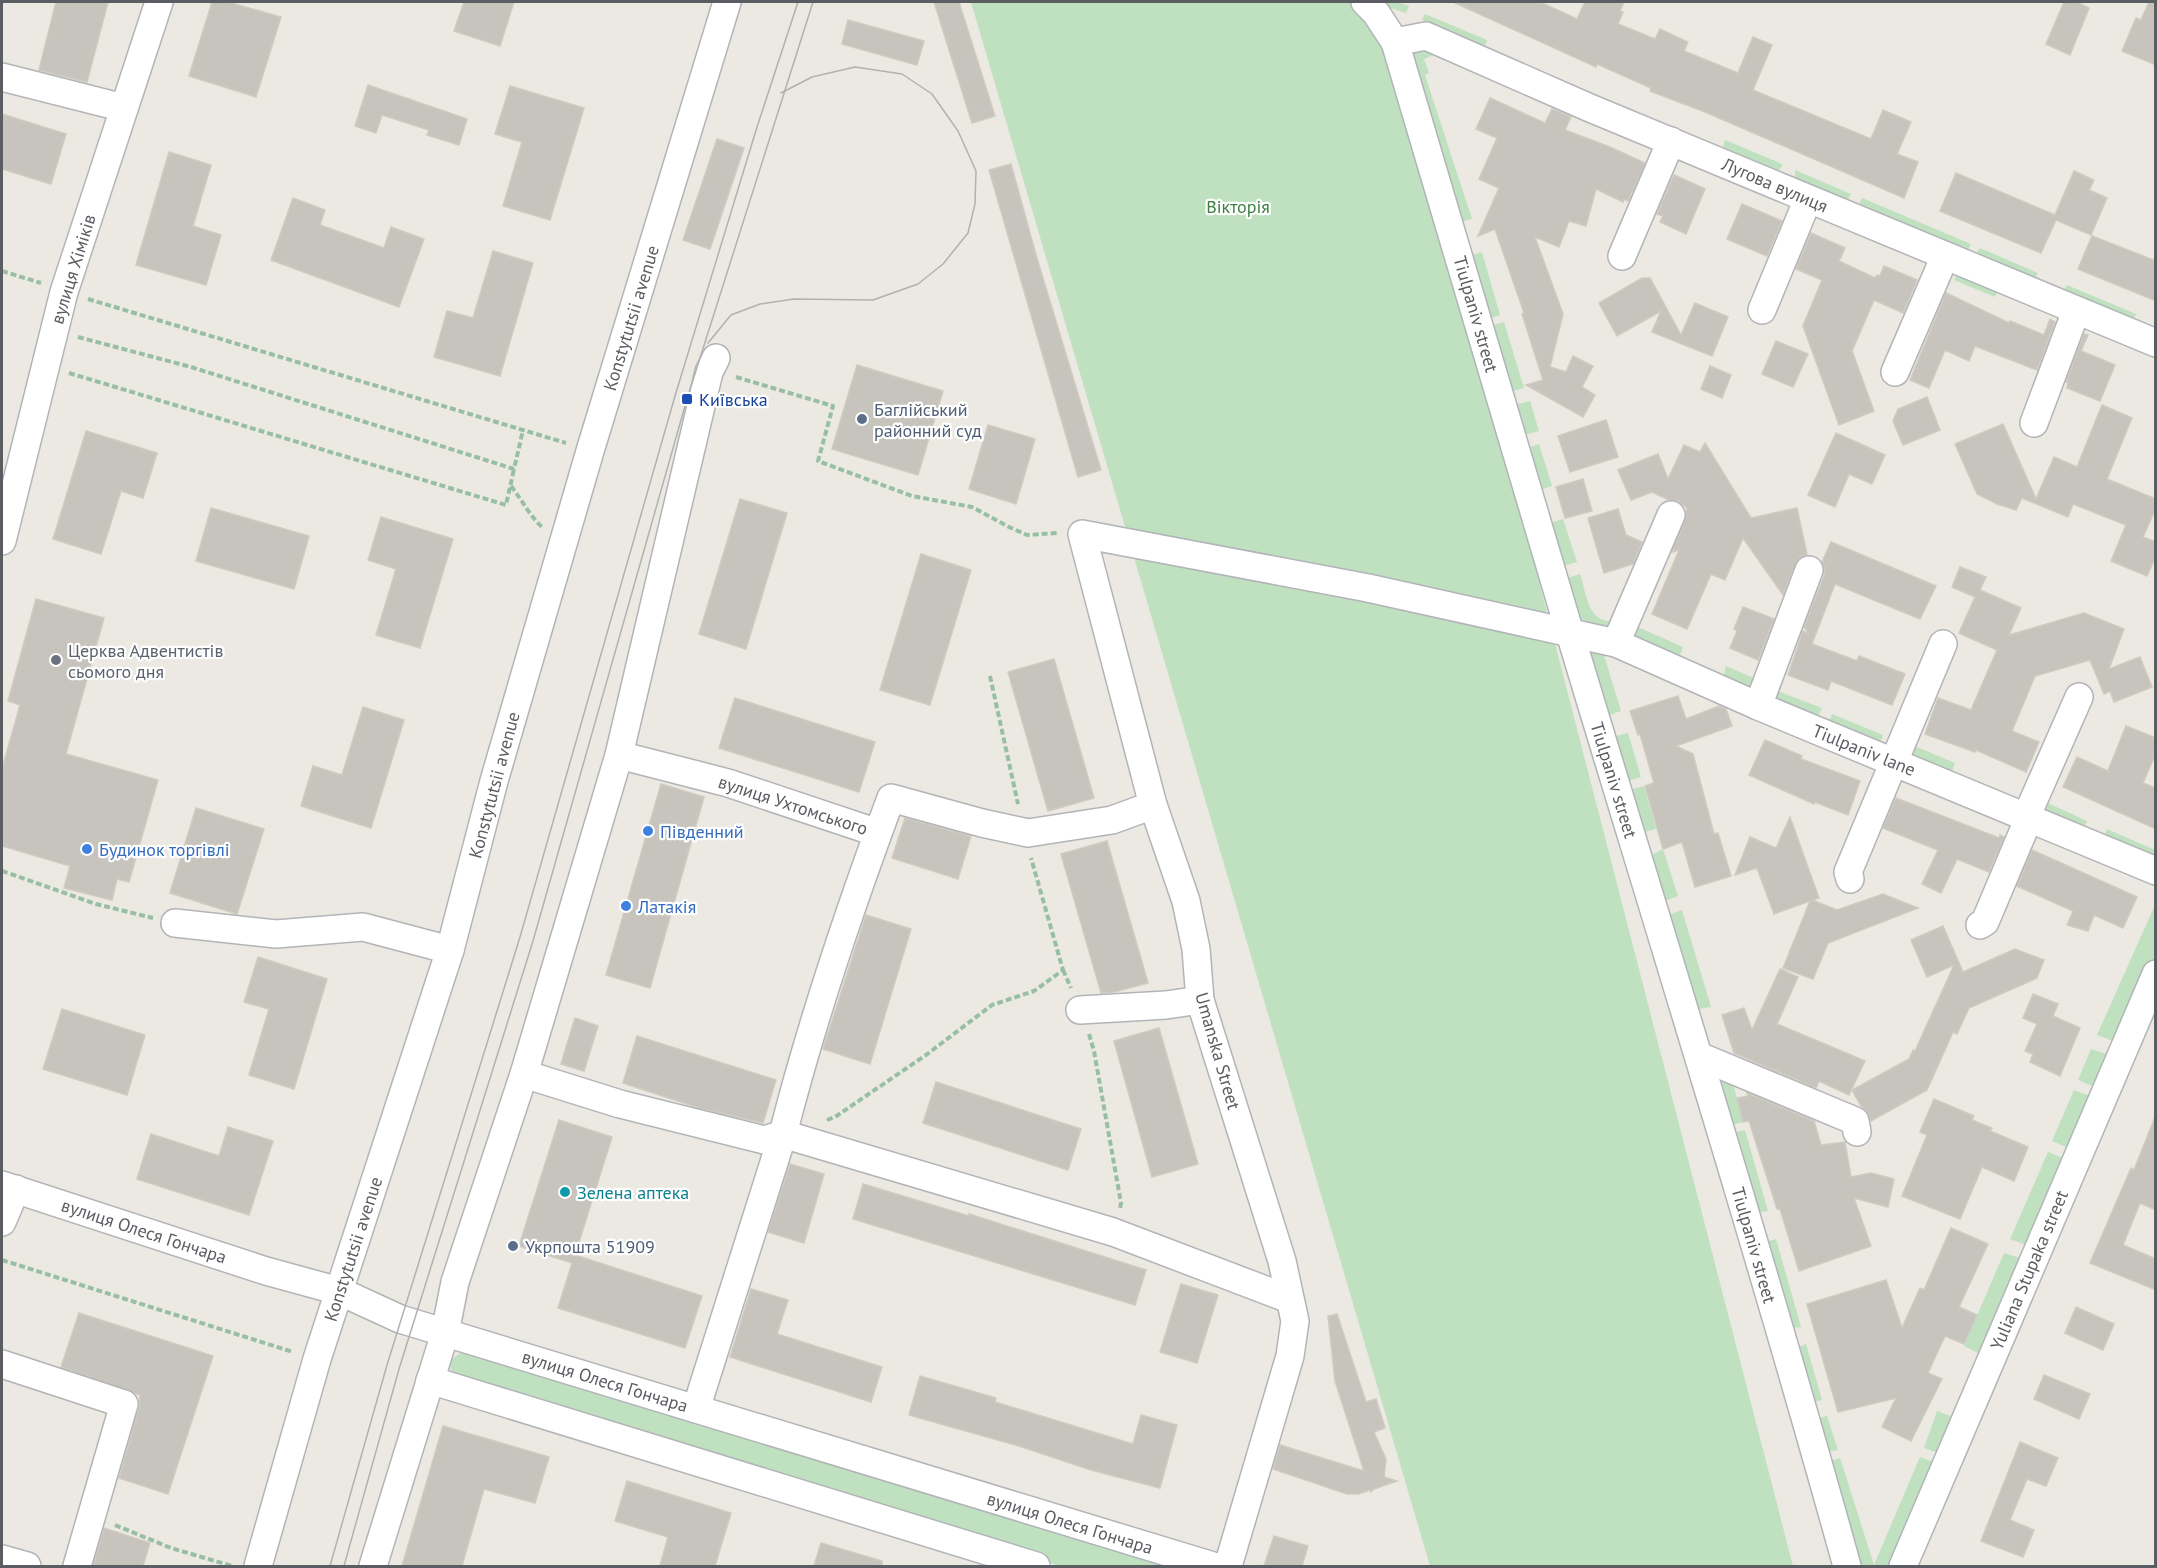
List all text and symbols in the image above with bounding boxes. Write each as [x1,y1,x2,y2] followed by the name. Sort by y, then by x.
[1718,152,1831,218] street label: Лугова вулиця
[1206,195,1270,218] park label: Вікторія
[45,211,101,327] street label: вулиця Хіміків
[598,243,664,393] street label: Konstytutsii avenue
[1448,253,1504,375] street label: Tiulpaniv street
[699,388,768,411] place label: Київська
[680,392,694,406] marker: Київська
[874,398,982,442] place label: Баглійський районний суд
[855,412,869,426] marker: Баглійський районний суд
[68,639,223,683] place label: Церква Адвентистів сьомого дня
[49,653,63,667] marker: Церква Адвентистів сьомого дня
[463,709,525,861] street label: Konstytutsii avenue
[1585,719,1643,841] street label: Tiulpaniv street
[1809,719,1919,781] street label: Tiulpaniv lane
[715,770,871,840] street label: вулиця Ухтомського
[660,820,744,843] place label: Південний
[641,824,655,838] marker: Південний
[99,838,230,861] place label: Будинок торгівлі
[80,842,94,856] marker: Будинок торгівлі
[637,895,696,918] place label: Латакія
[619,899,633,913] marker: Латакія
[1190,990,1246,1112] street label: Umanska Street
[319,1174,387,1324] street label: Konstytutsii avenue
[577,1181,689,1204] place label: Зелена аптека
[1726,1184,1782,1306] street label: Tiulpaniv street
[558,1185,572,1199] marker: Зелена аптека
[1985,1187,2073,1353] street label: Yuliana Stupaka street
[59,1193,229,1269] street label: вулиця Олеся Гончара
[525,1235,655,1258] place label: Укрпошта 51909
[506,1239,520,1253] marker: Укрпошта 51909
[519,1345,691,1417] street label: вулиця Олеся Гончара
[984,1487,1156,1559] street label: вулиця Олеся Гончара

